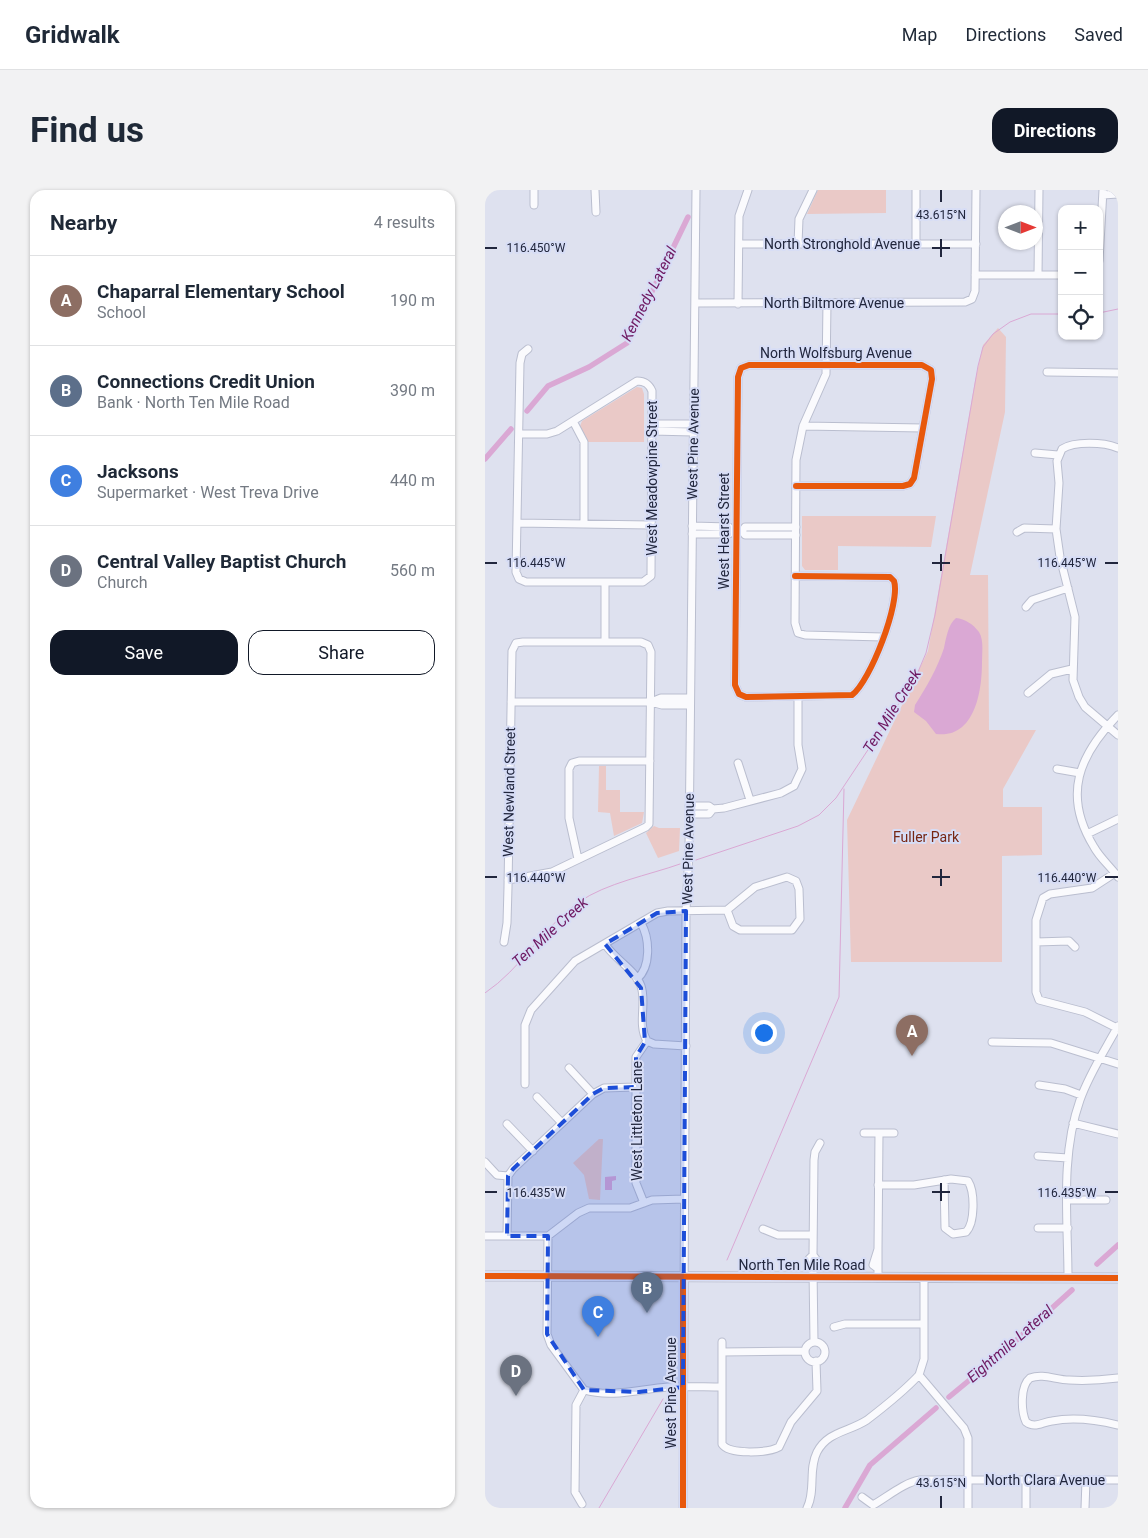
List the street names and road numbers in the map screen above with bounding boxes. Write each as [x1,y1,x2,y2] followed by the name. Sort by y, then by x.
[764,236,920,252] street label: North Stronghold Avenue
[764,295,904,311] street label: North Biltmore Avenue
[760,345,912,361] street label: North Wolfsburg Avenue
[684,388,702,500] street label: West Pine Avenue
[644,400,660,556] street label: West Meadowpine Street
[716,472,732,589] street label: West Hearst Street
[500,727,518,857] street label: West Newland Street
[679,793,697,905] street label: West Pine Avenue
[629,1061,645,1181] street label: West Littleton Lane
[739,1257,865,1273] street label: North Ten Mile Road
[663,1337,679,1449] street label: West Pine Avenue
[985,1472,1105,1488] street label: North Clara Avenue

